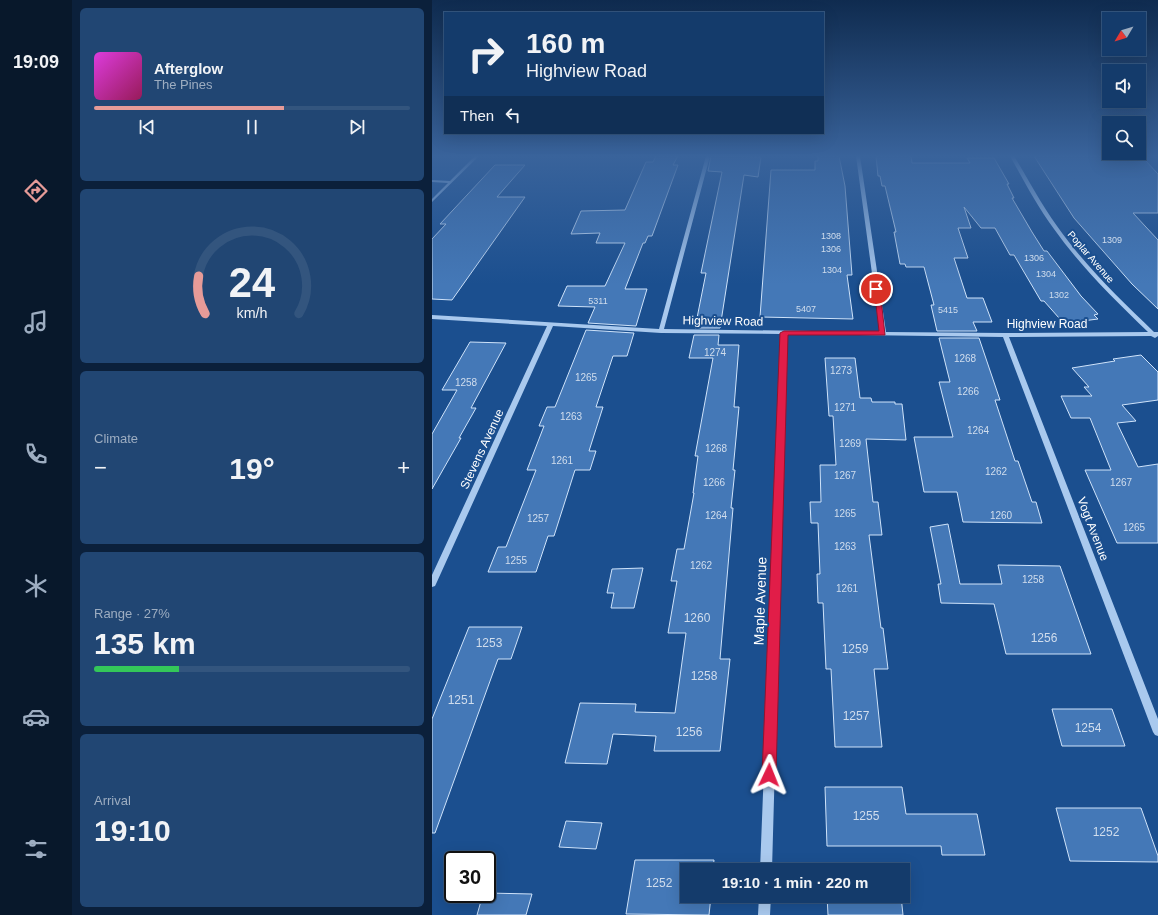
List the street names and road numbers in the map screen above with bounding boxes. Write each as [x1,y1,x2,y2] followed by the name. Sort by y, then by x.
[1066,229,1117,285] street label: Poplar Avenue
[683,313,763,329] street label: Highview Road
[1007,317,1087,331] street label: Highview Road
[457,407,507,491] street label: Stevens Avenue
[1074,495,1112,563] street label: Vogt Avenue
[750,556,770,645] street label: Maple Avenue

